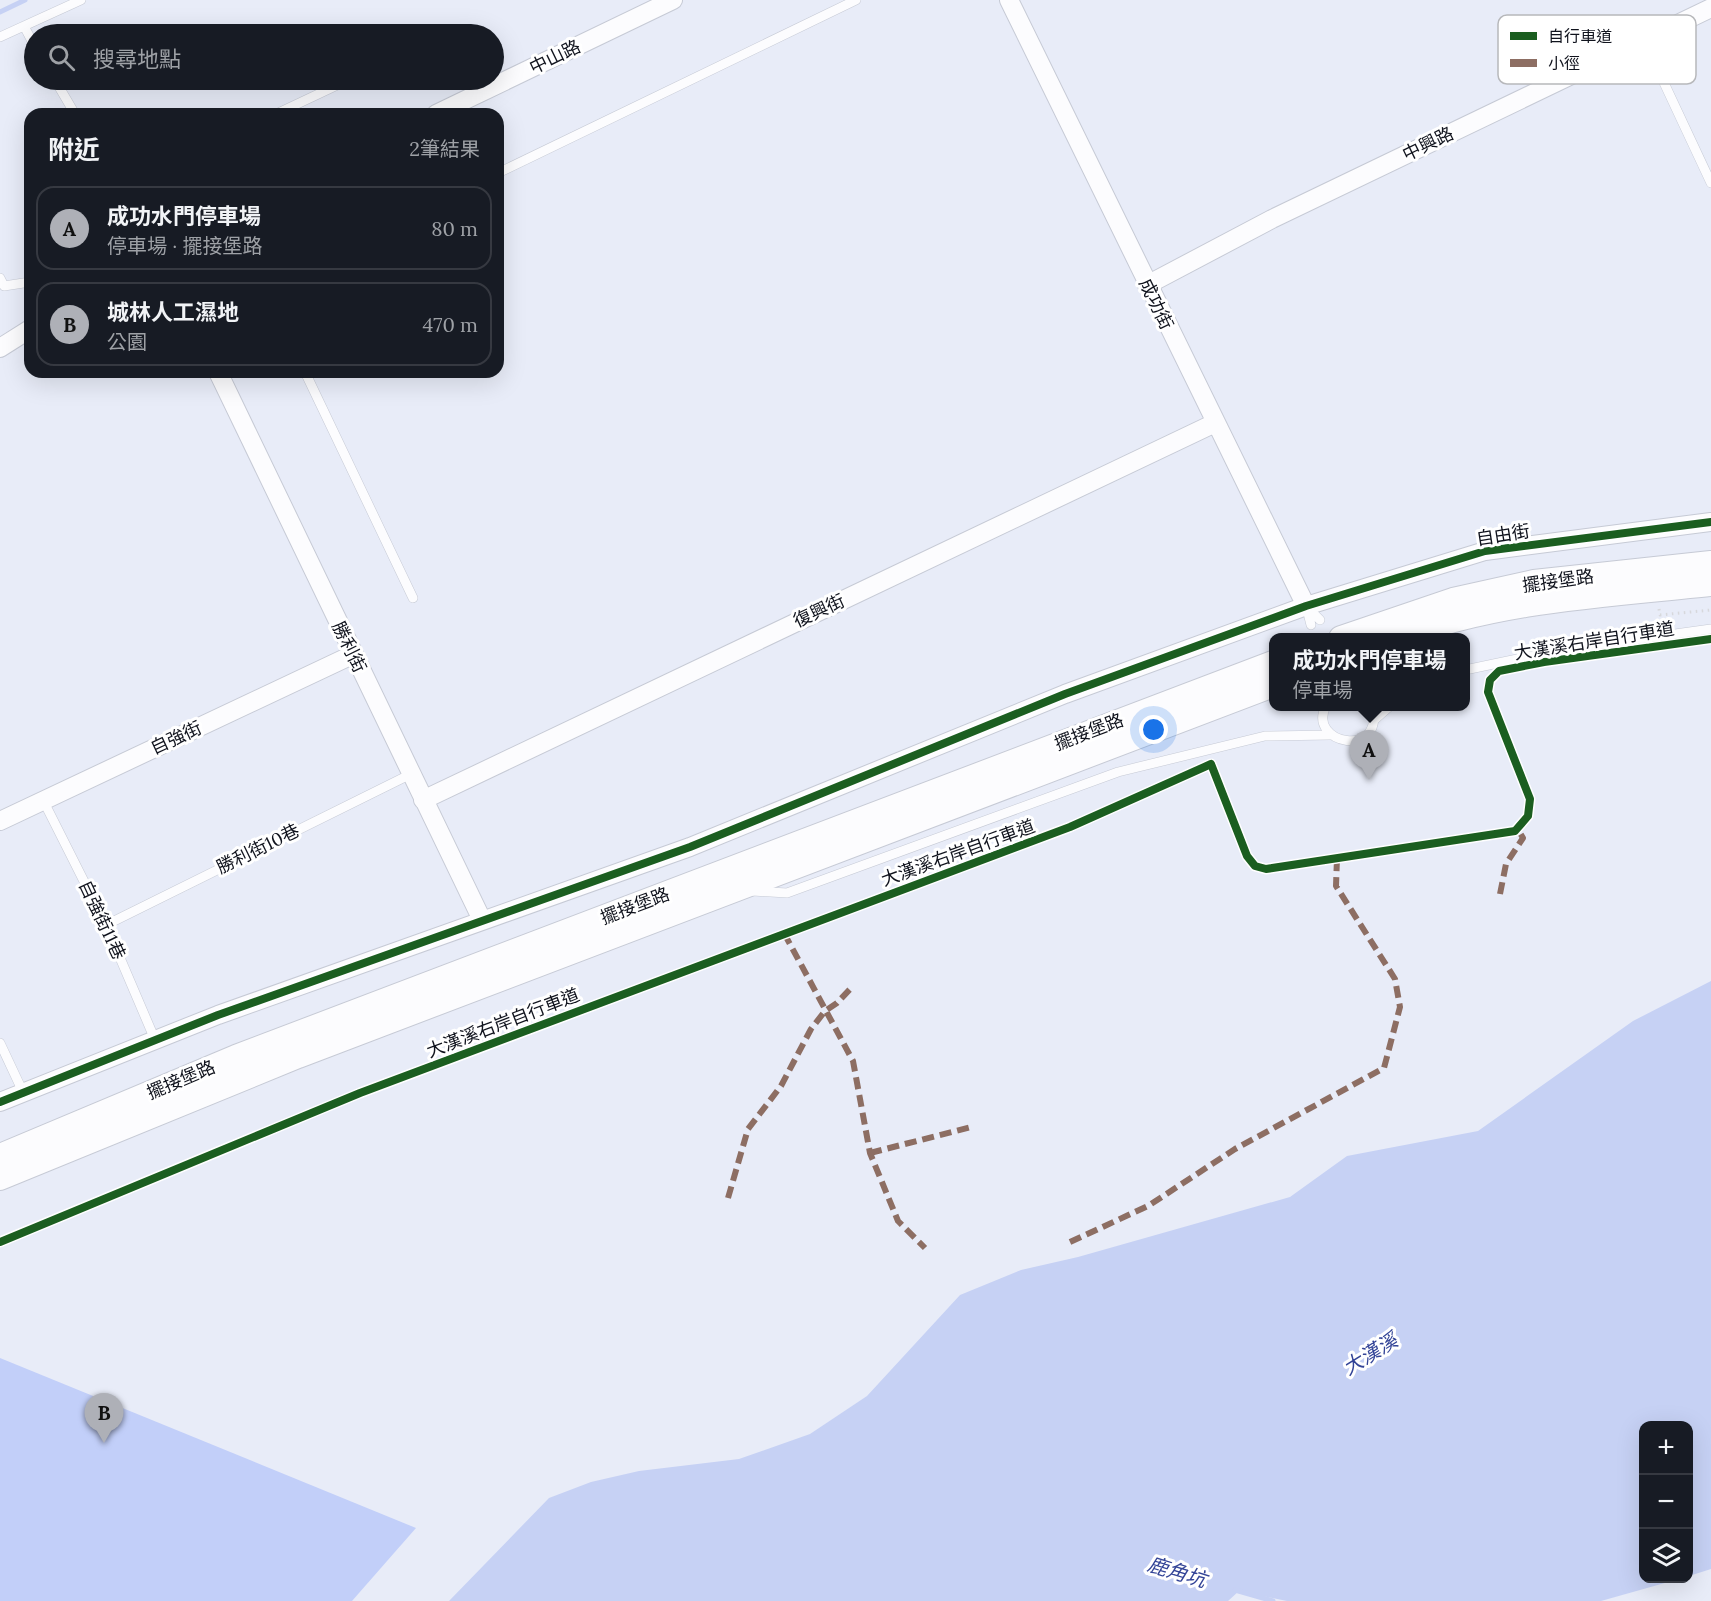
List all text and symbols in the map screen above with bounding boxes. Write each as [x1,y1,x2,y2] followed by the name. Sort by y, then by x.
[1498,15,1696,84] legend
[24,24,504,90] search box
[1548,26,1612,46] text: 自行車道
[525,34,584,79] street label: 中山路
[45,41,78,74] icon: search
[93,45,181,73] text: 搜尋地點
[1548,53,1580,73] text: 小徑
[1398,121,1457,166] street label: 中興路
[48,133,100,166] text: 附近
[409,136,480,161] text: 2筆結果
[107,202,261,230] text: 成功水門停車場
[63,216,76,241] text: A
[431,216,478,241] text: 80 m
[107,233,263,258] text: 停車場 · 擺接堡路
[1134,274,1179,333] street label: 成功街
[107,298,239,326] text: 城林人工濕地
[63,312,76,337] text: B
[422,312,478,337] text: 470 m
[107,329,147,354] text: 公園
[1474,519,1531,550] street label: 自由街
[1521,564,1595,597] street label: 擺接堡路
[789,589,848,632] street label: 復興街
[1512,616,1676,665] street label: 大漢溪右岸自行車道
[327,617,372,676] street label: 勝利街
[1269,633,1470,711] popup
[1292,646,1447,674] text: 成功水門停車場
[1292,677,1352,702] text: 停車場
[1051,708,1127,755] street label: 擺接堡路
[1139,715,1168,744] your location
[146,716,205,759] street label: 自強街
[1350,730,1388,780] pin: A
[878,814,1038,891] street label: 大漢溪右岸自行車道
[212,819,303,879] street label: 勝利街10巷
[74,876,131,963] street label: 自強街11巷
[597,882,673,929] street label: 擺接堡路
[423,983,583,1062] street label: 大漢溪右岸自行車道
[143,1055,218,1104] street label: 擺接堡路
[1338,1325,1404,1380] water label: 大漢溪
[84,1394,124,1443] pin: B
[1639,1421,1693,1583] map controls
[1639,1421,1693,1475] button: +
[1639,1475,1693,1529] button: −
[1639,1529,1693,1583] button: layers
[1145,1551,1212,1593] water label: 鹿角坑

